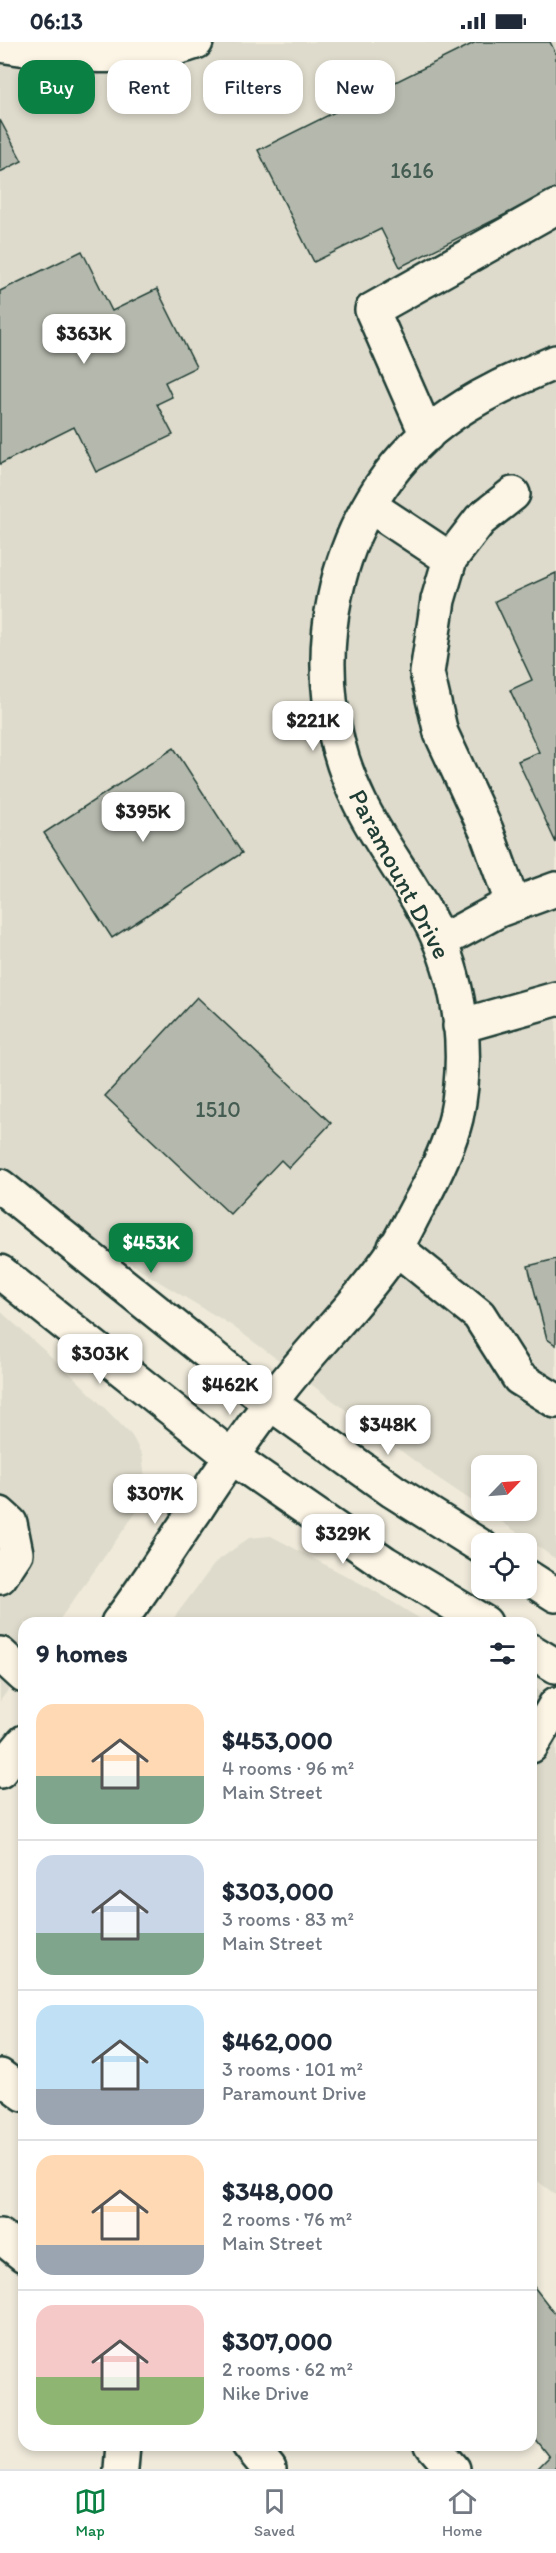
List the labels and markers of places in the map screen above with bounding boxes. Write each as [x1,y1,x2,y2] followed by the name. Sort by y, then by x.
[42,314,126,365] pin: $363K
[271,701,355,752] pin: $221K
[101,792,185,843] pin: $395K
[109,1223,193,1274] pin: $453K
[58,1334,142,1385] pin: $303K
[188,1365,272,1416] pin: $462K
[346,1405,430,1456] pin: $348K
[113,1474,197,1525] pin: $307K
[301,1514,385,1565] pin: $329K

